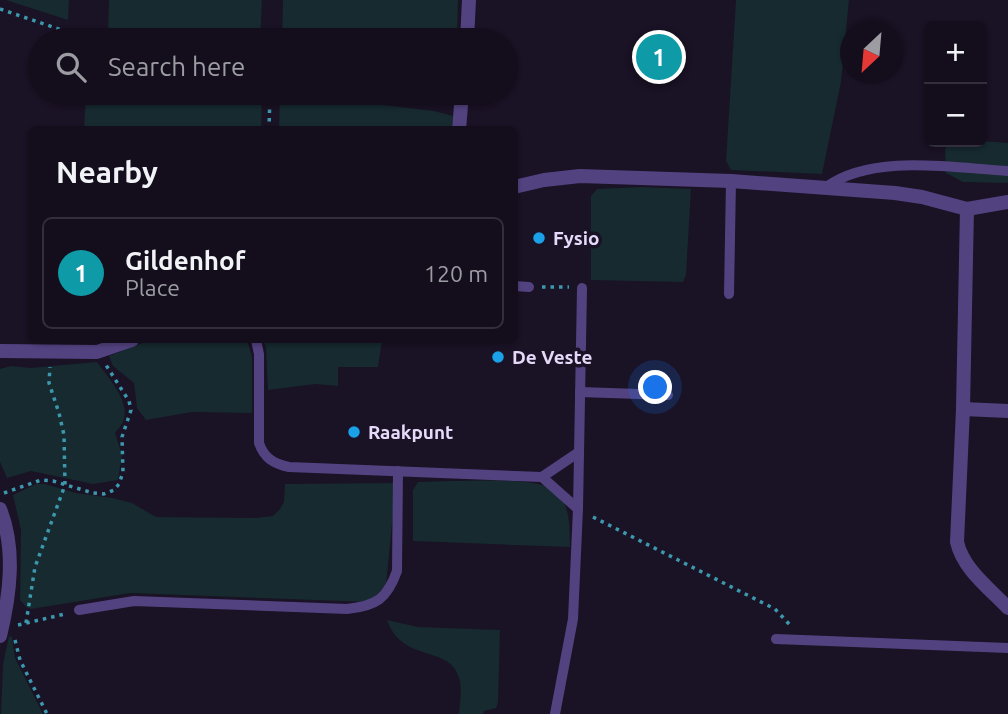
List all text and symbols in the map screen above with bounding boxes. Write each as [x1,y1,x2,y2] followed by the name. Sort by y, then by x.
[840,21,903,84] north arrow
[924,21,987,147] map controls
[924,21,987,84] button: +
[28,28,518,105] search box
[636,31,682,83] pin: 1
[52,48,90,86] icon: search
[108,52,245,81] text: Search here
[924,84,987,147] button: −
[56,155,158,189] text: Nearby
[553,227,599,249] place label: Fysio
[531,230,547,246] marker: Fysio
[125,246,245,275] text: Gildenhof
[75,261,87,286] text: 1
[424,261,488,286] text: 120 m
[125,275,180,300] text: Place
[512,346,592,368] place label: De Veste
[490,349,506,365] marker: De Veste
[638,370,672,404] your location
[368,421,453,443] place label: Raakpunt
[346,424,362,440] marker: Raakpunt

